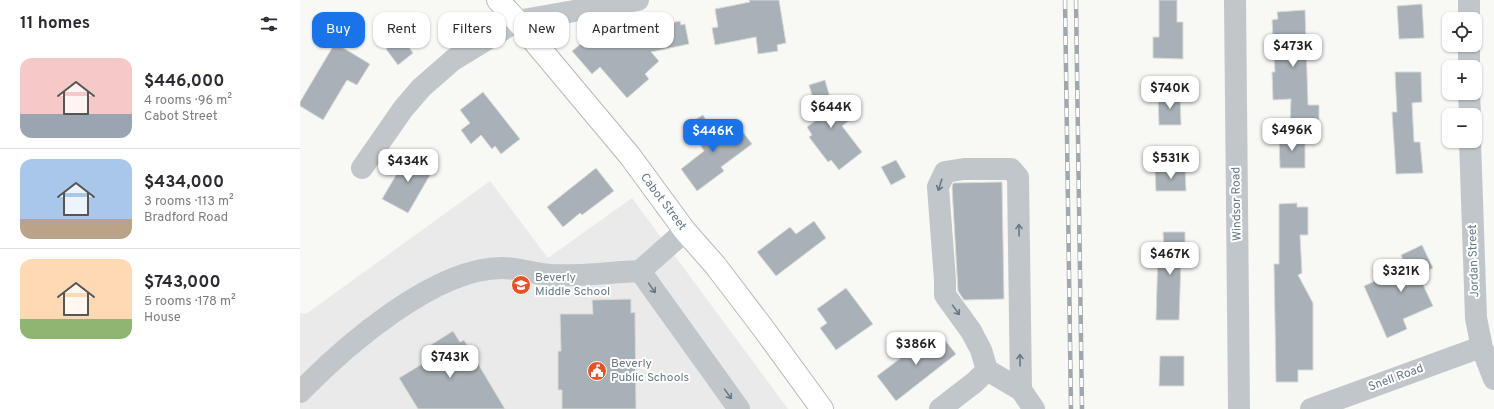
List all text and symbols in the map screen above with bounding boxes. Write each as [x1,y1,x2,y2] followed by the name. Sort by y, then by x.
[312,12,365,48] chip: Buy
[373,12,430,48] chip: Rent
[438,12,506,48] chip: Filters
[514,12,569,48] chip: New
[577,12,674,48] chip: Apartment
[1442,12,1482,148] map controls
[1442,12,1482,52] button: locate
[20,13,90,35] text: 11 homes
[258,13,280,35] icon: filters
[1265,34,1321,68] pin: $473K
[1273,39,1313,55] text: $473K
[1442,60,1482,100] button: +
[144,71,224,93] text: $446,000
[52,74,100,122] icon: home
[1142,76,1198,110] pin: $740K
[1150,81,1190,97] text: $740K
[144,93,232,109] text: 4 rooms · 96 m²
[803,95,859,129] pin: $644K
[810,100,852,116] text: $644K
[1442,108,1482,148] button: −
[144,109,218,125] text: Cabot Street
[1264,118,1320,152] pin: $496K
[685,119,741,153] pin: $446K
[1271,123,1313,139] text: $496K
[692,124,734,140] text: $446K
[1143,146,1199,180] pin: $531K
[380,149,436,183] pin: $434K
[1152,151,1190,167] text: $531K
[387,154,429,170] text: $434K
[1228,167,1246,241] street label: Windsor Road
[636,170,690,234] street label: Cabot Street
[144,172,224,194] text: $434,000
[52,175,100,223] icon: home
[936,178,943,191] one-way arrow
[144,194,234,210] text: 3 rooms · 113 m²
[144,210,228,226] text: Bradford Road
[1015,224,1023,237] one-way arrow
[1465,224,1483,298] street label: Jordan Street
[1142,242,1198,276] pin: $467K
[1150,247,1190,263] text: $467K
[1373,259,1429,293] pin: $321K
[1382,264,1420,280] text: $321K
[535,270,610,300] place label: Beverly Middle School
[144,272,221,294] text: $743,000
[510,274,532,296] school or university icon: Beverly Middle School
[52,275,100,323] icon: home
[648,282,657,293] one-way arrow
[144,294,236,310] text: 5 rooms · 178 m²
[952,305,960,316] one-way arrow
[144,310,181,326] text: House
[888,332,944,366] pin: $386K
[895,337,937,353] text: $386K
[422,345,478,379] pin: $743K
[430,350,470,366] text: $743K
[1017,354,1024,367] one-way arrow
[611,356,689,386] place label: Beverly Public Schools
[586,360,608,382] public building icon: Beverly Public Schools
[1366,361,1426,395] street label: Snell Road
[724,388,732,399] one-way arrow

